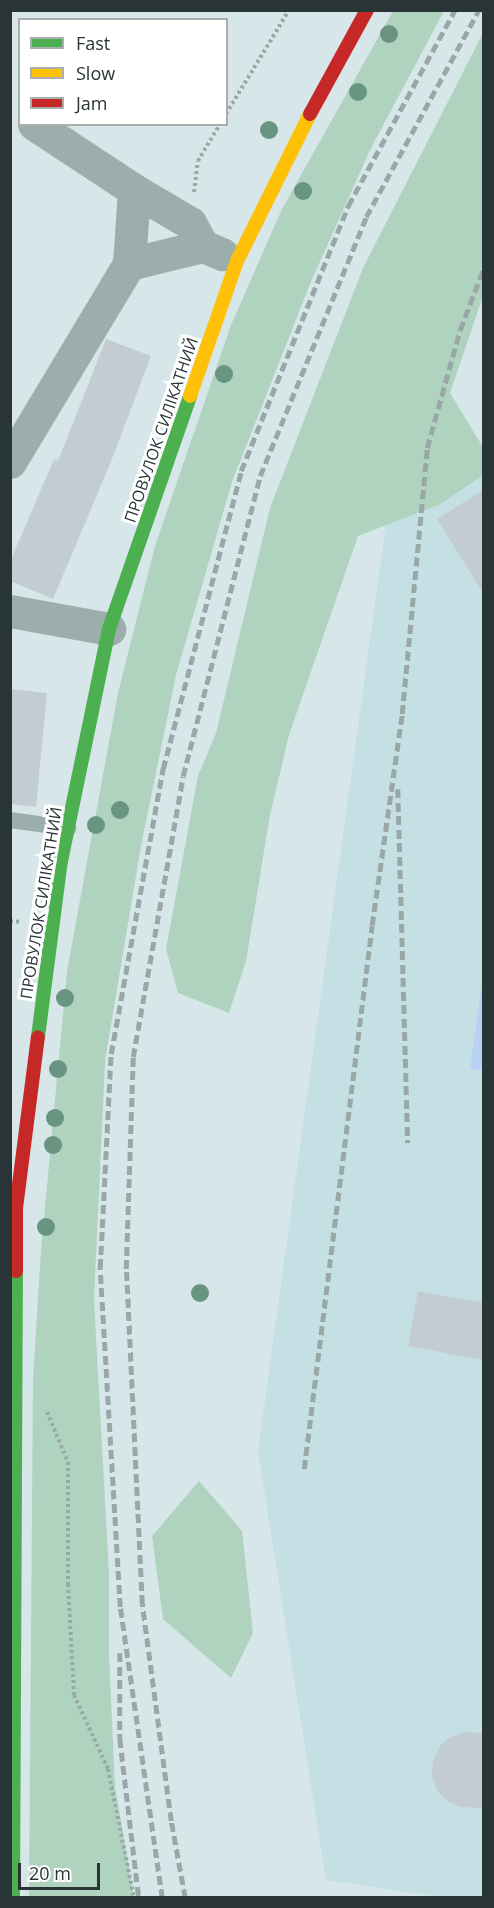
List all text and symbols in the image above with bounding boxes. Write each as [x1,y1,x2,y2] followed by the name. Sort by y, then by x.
[18,18,228,126] legend
[76,31,110,55] text: Fast
[76,61,115,85] text: Slow
[76,91,108,115] text: Jam
[120,335,202,525] street label: ПРОВУЛОК СИЛІКАТНИЙ
[16,806,66,1000] street label: ПРОВУЛОК СИЛІКАТНИЙ
[21,1851,104,1889] scale bar
[29,1861,71,1885] text: 20 m

